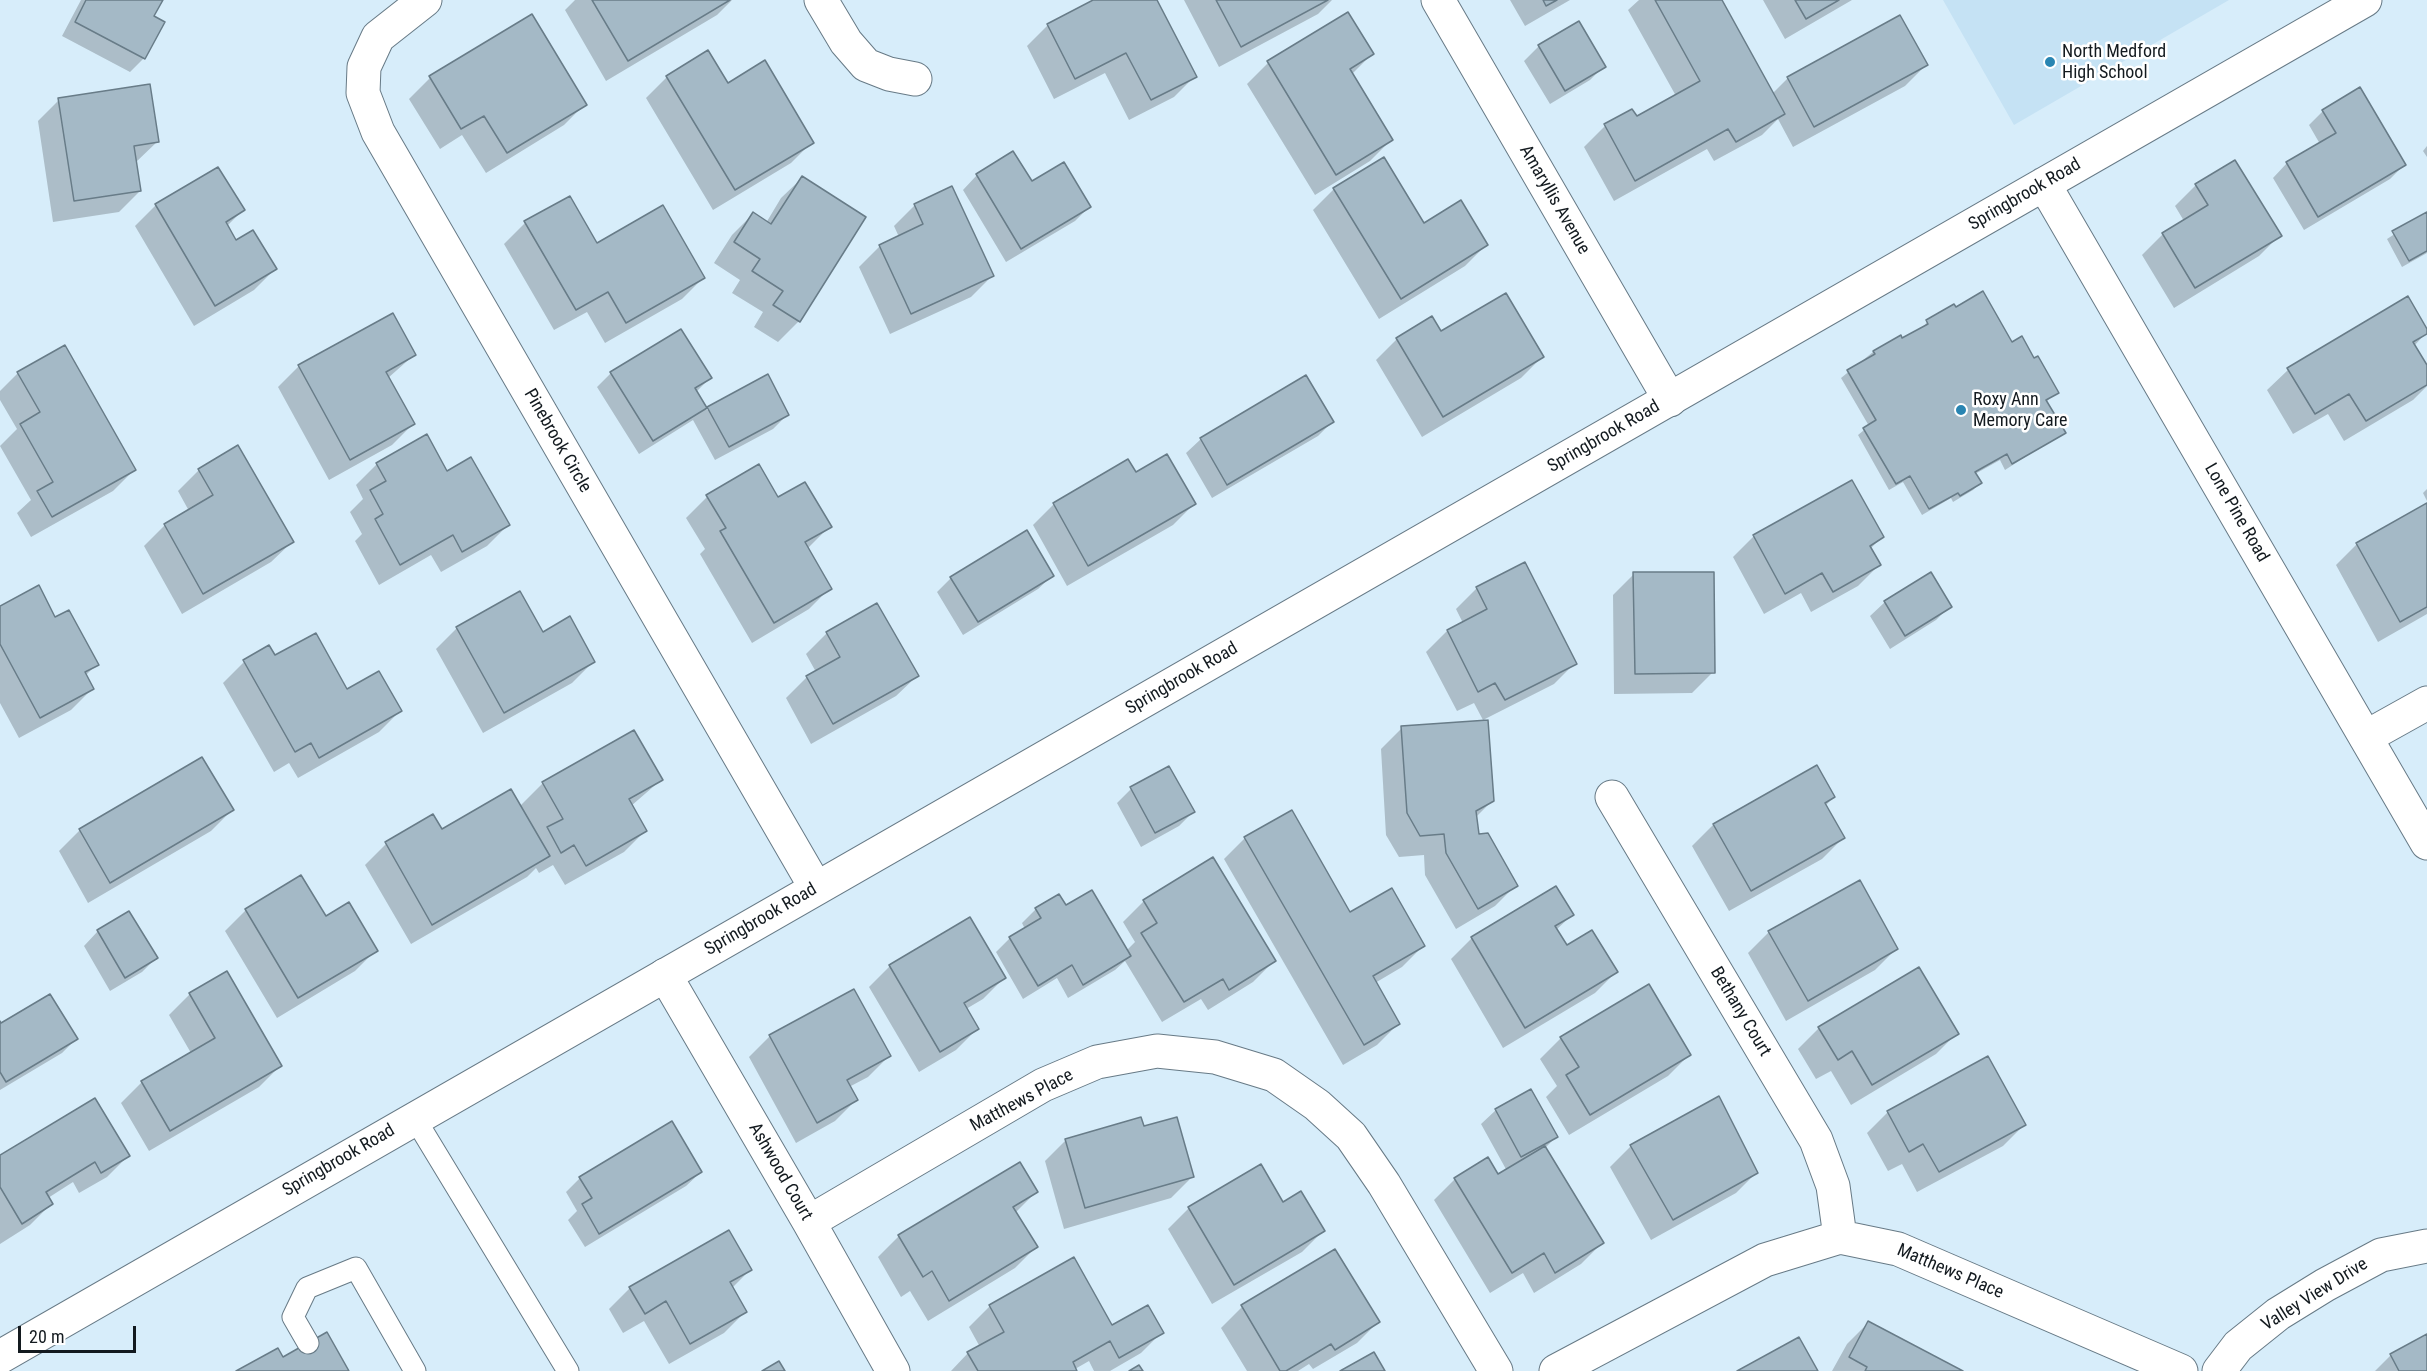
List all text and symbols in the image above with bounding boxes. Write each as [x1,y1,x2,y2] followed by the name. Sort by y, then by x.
[2062,41,2166,84] place label: North Medford High School
[2043,55,2057,69] marker: North Medford High School
[1514,142,1594,258] street label: Amaryllis Avenue
[1965,154,2085,236] street label: Springbrook Road
[519,385,595,497] street label: Pinebrook Circle
[1973,389,2067,432] place label: Roxy Ann Memory Care
[1544,396,1664,478] street label: Springbrook Road
[1954,403,1968,417] marker: Roxy Ann Memory Care
[2199,460,2273,566] street label: Lone Pine Road
[1122,638,1242,720] street label: Springbrook Road
[701,879,821,961] street label: Springbrook Road
[1705,963,1775,1061] street label: Bethany Court
[967,1065,1077,1137] street label: Matthews Place
[743,1119,817,1225] street label: Ashwood Court
[279,1120,399,1202] street label: Springbrook Road
[1894,1240,2006,1304] street label: Matthews Place
[2258,1254,2372,1336] street label: Valley View Drive
[21,1314,140,1352] scale bar
[29,1326,64,1347] text: 20 m

